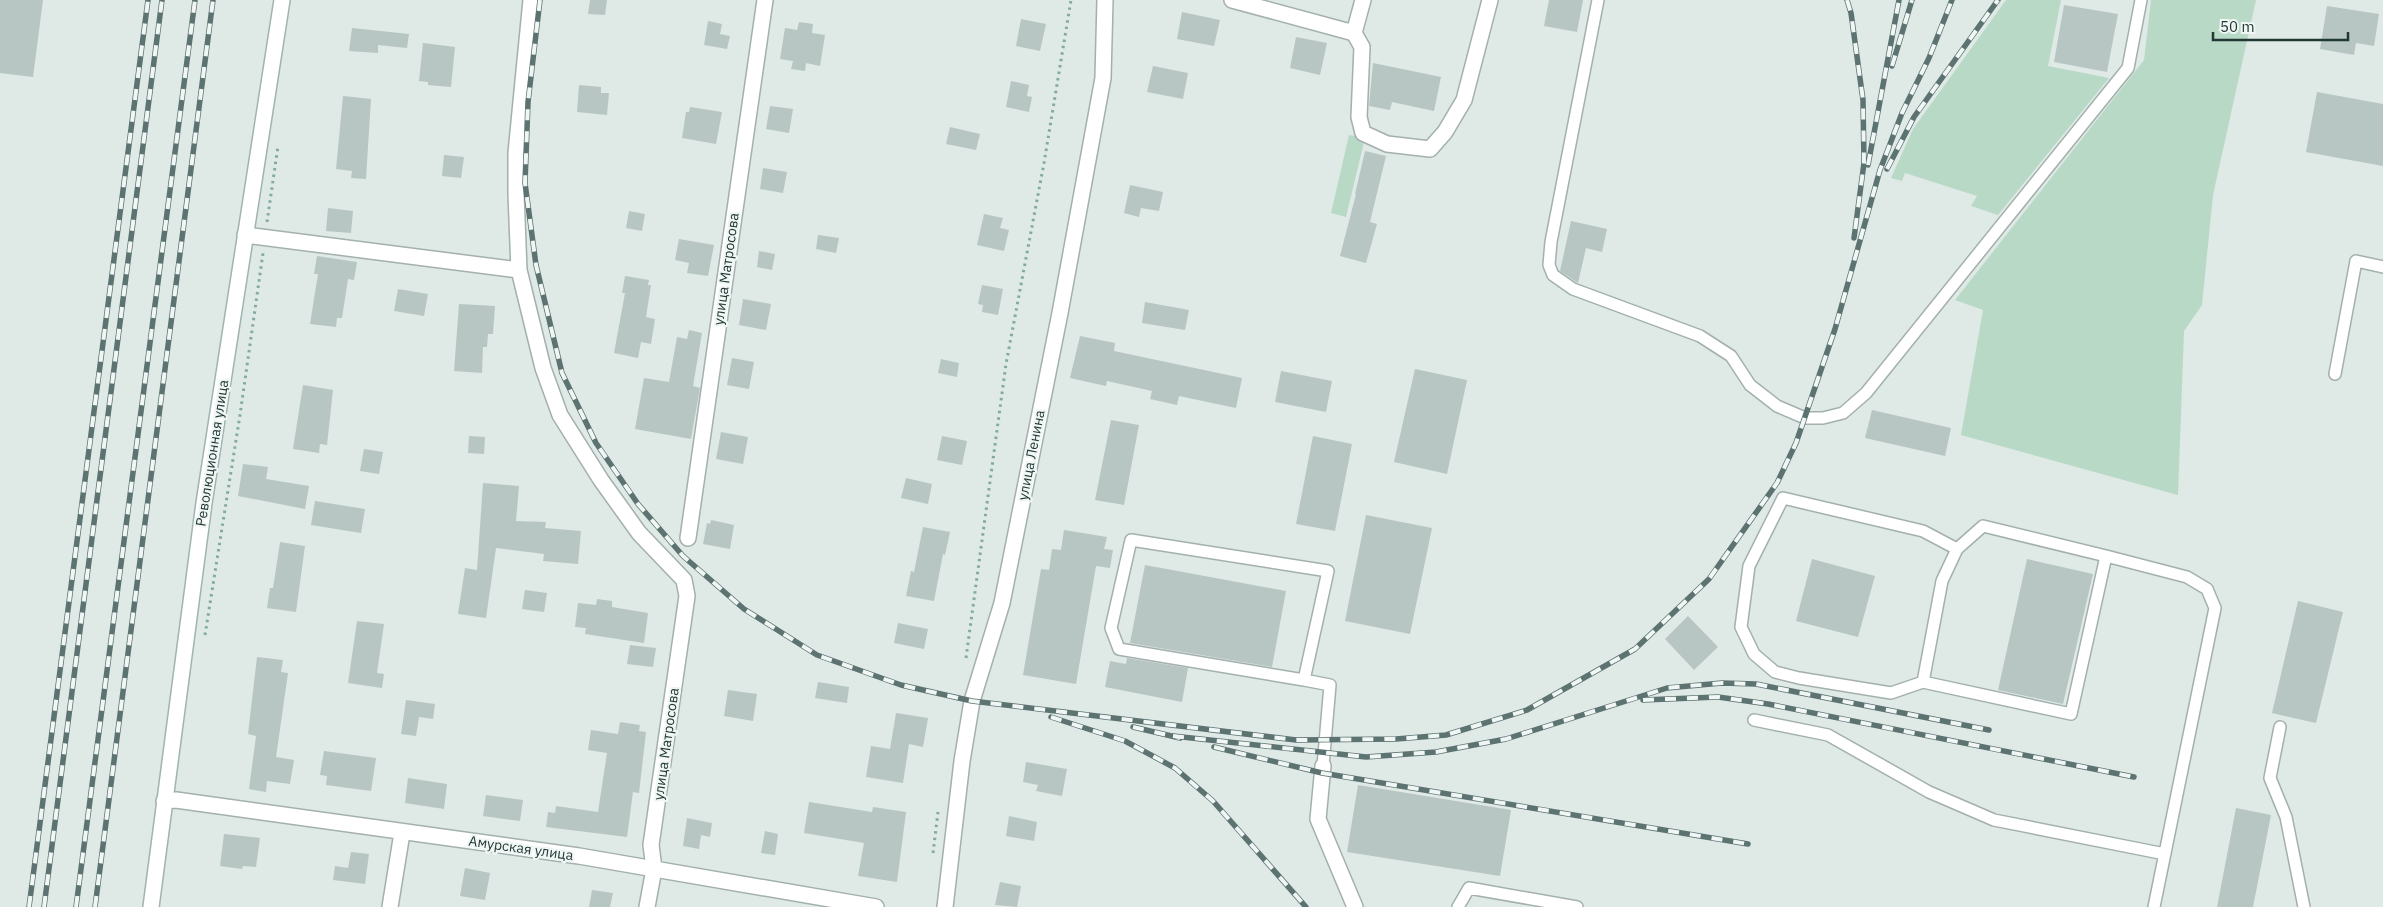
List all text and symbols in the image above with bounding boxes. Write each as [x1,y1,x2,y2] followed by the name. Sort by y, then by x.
[2213,10,2348,42] scale bar
[2220,17,2255,36] text: 50 m
[709,211,743,326] street label: улица Матросова
[192,378,233,528] street label: Революционная улица
[1013,408,1049,502] street label: улица Ленина
[649,686,683,801] street label: улица Матросова
[468,832,575,864] street label: Амурская улица

